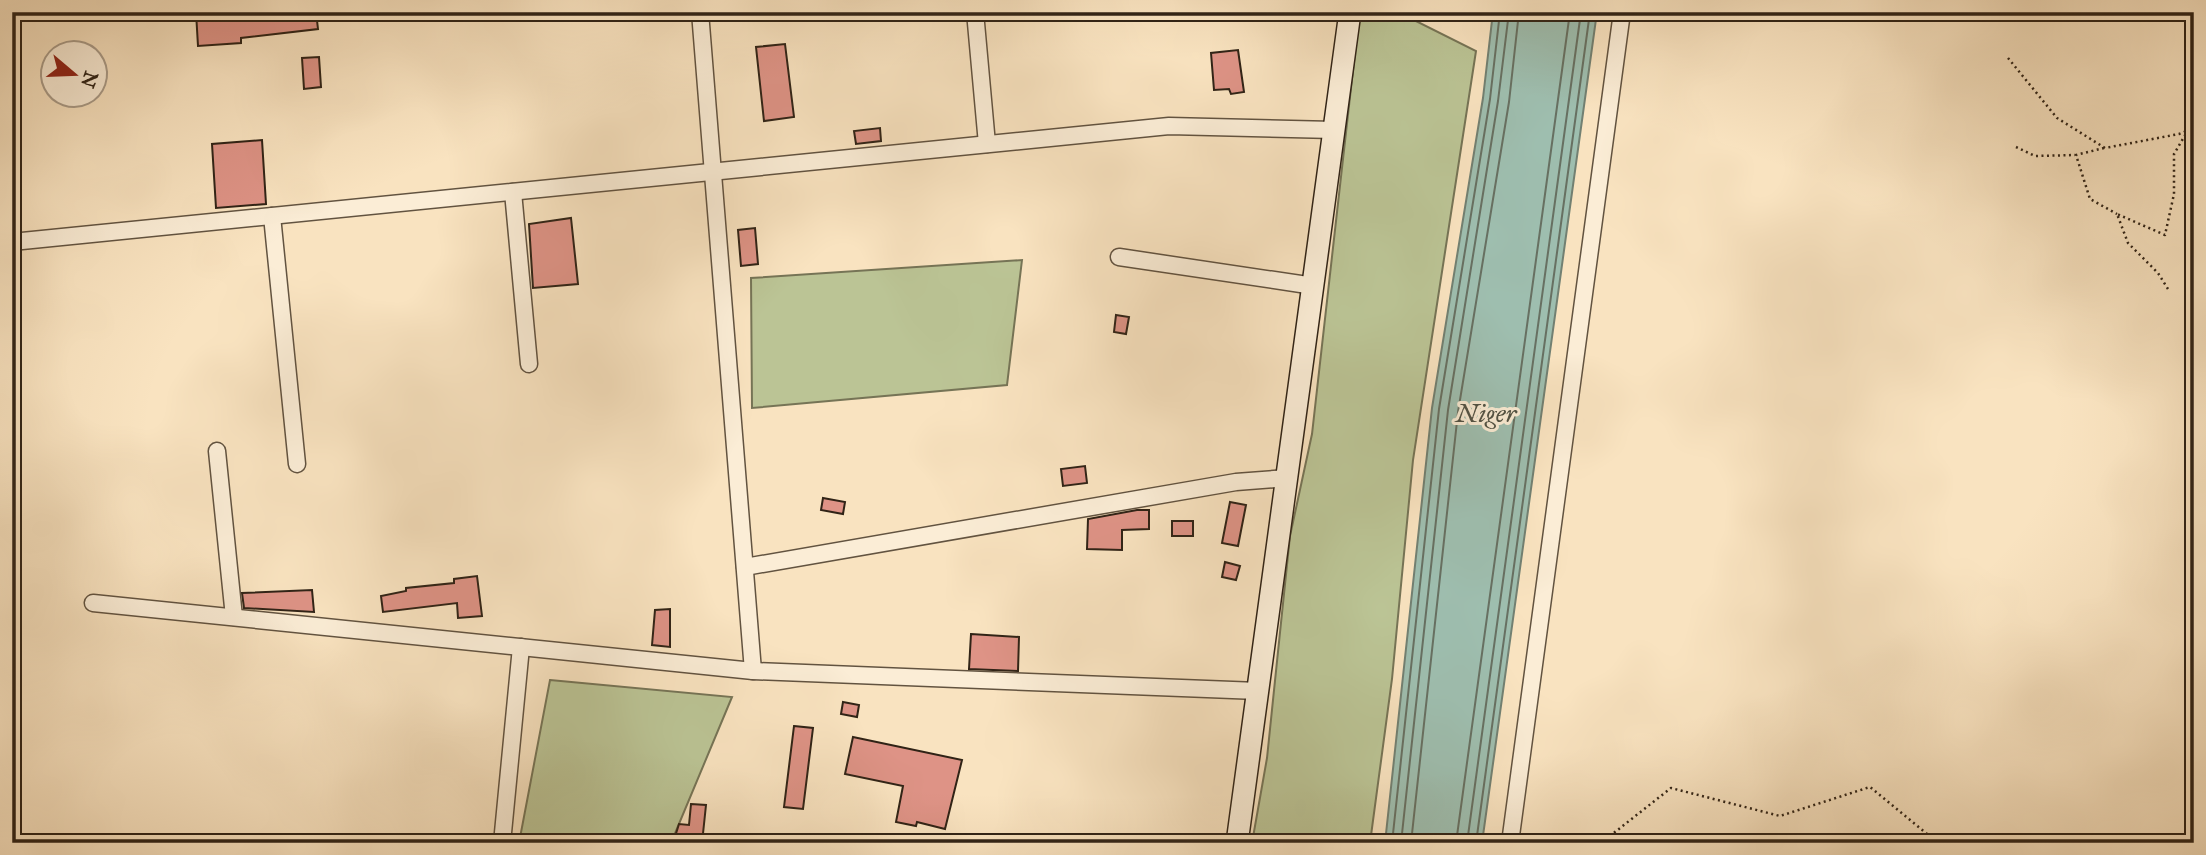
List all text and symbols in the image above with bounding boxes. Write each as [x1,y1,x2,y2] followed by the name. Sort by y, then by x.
[38,38,108,108] north arrow
[76,68,103,91] text: N
[1454,397,1517,429] water label: Niger

